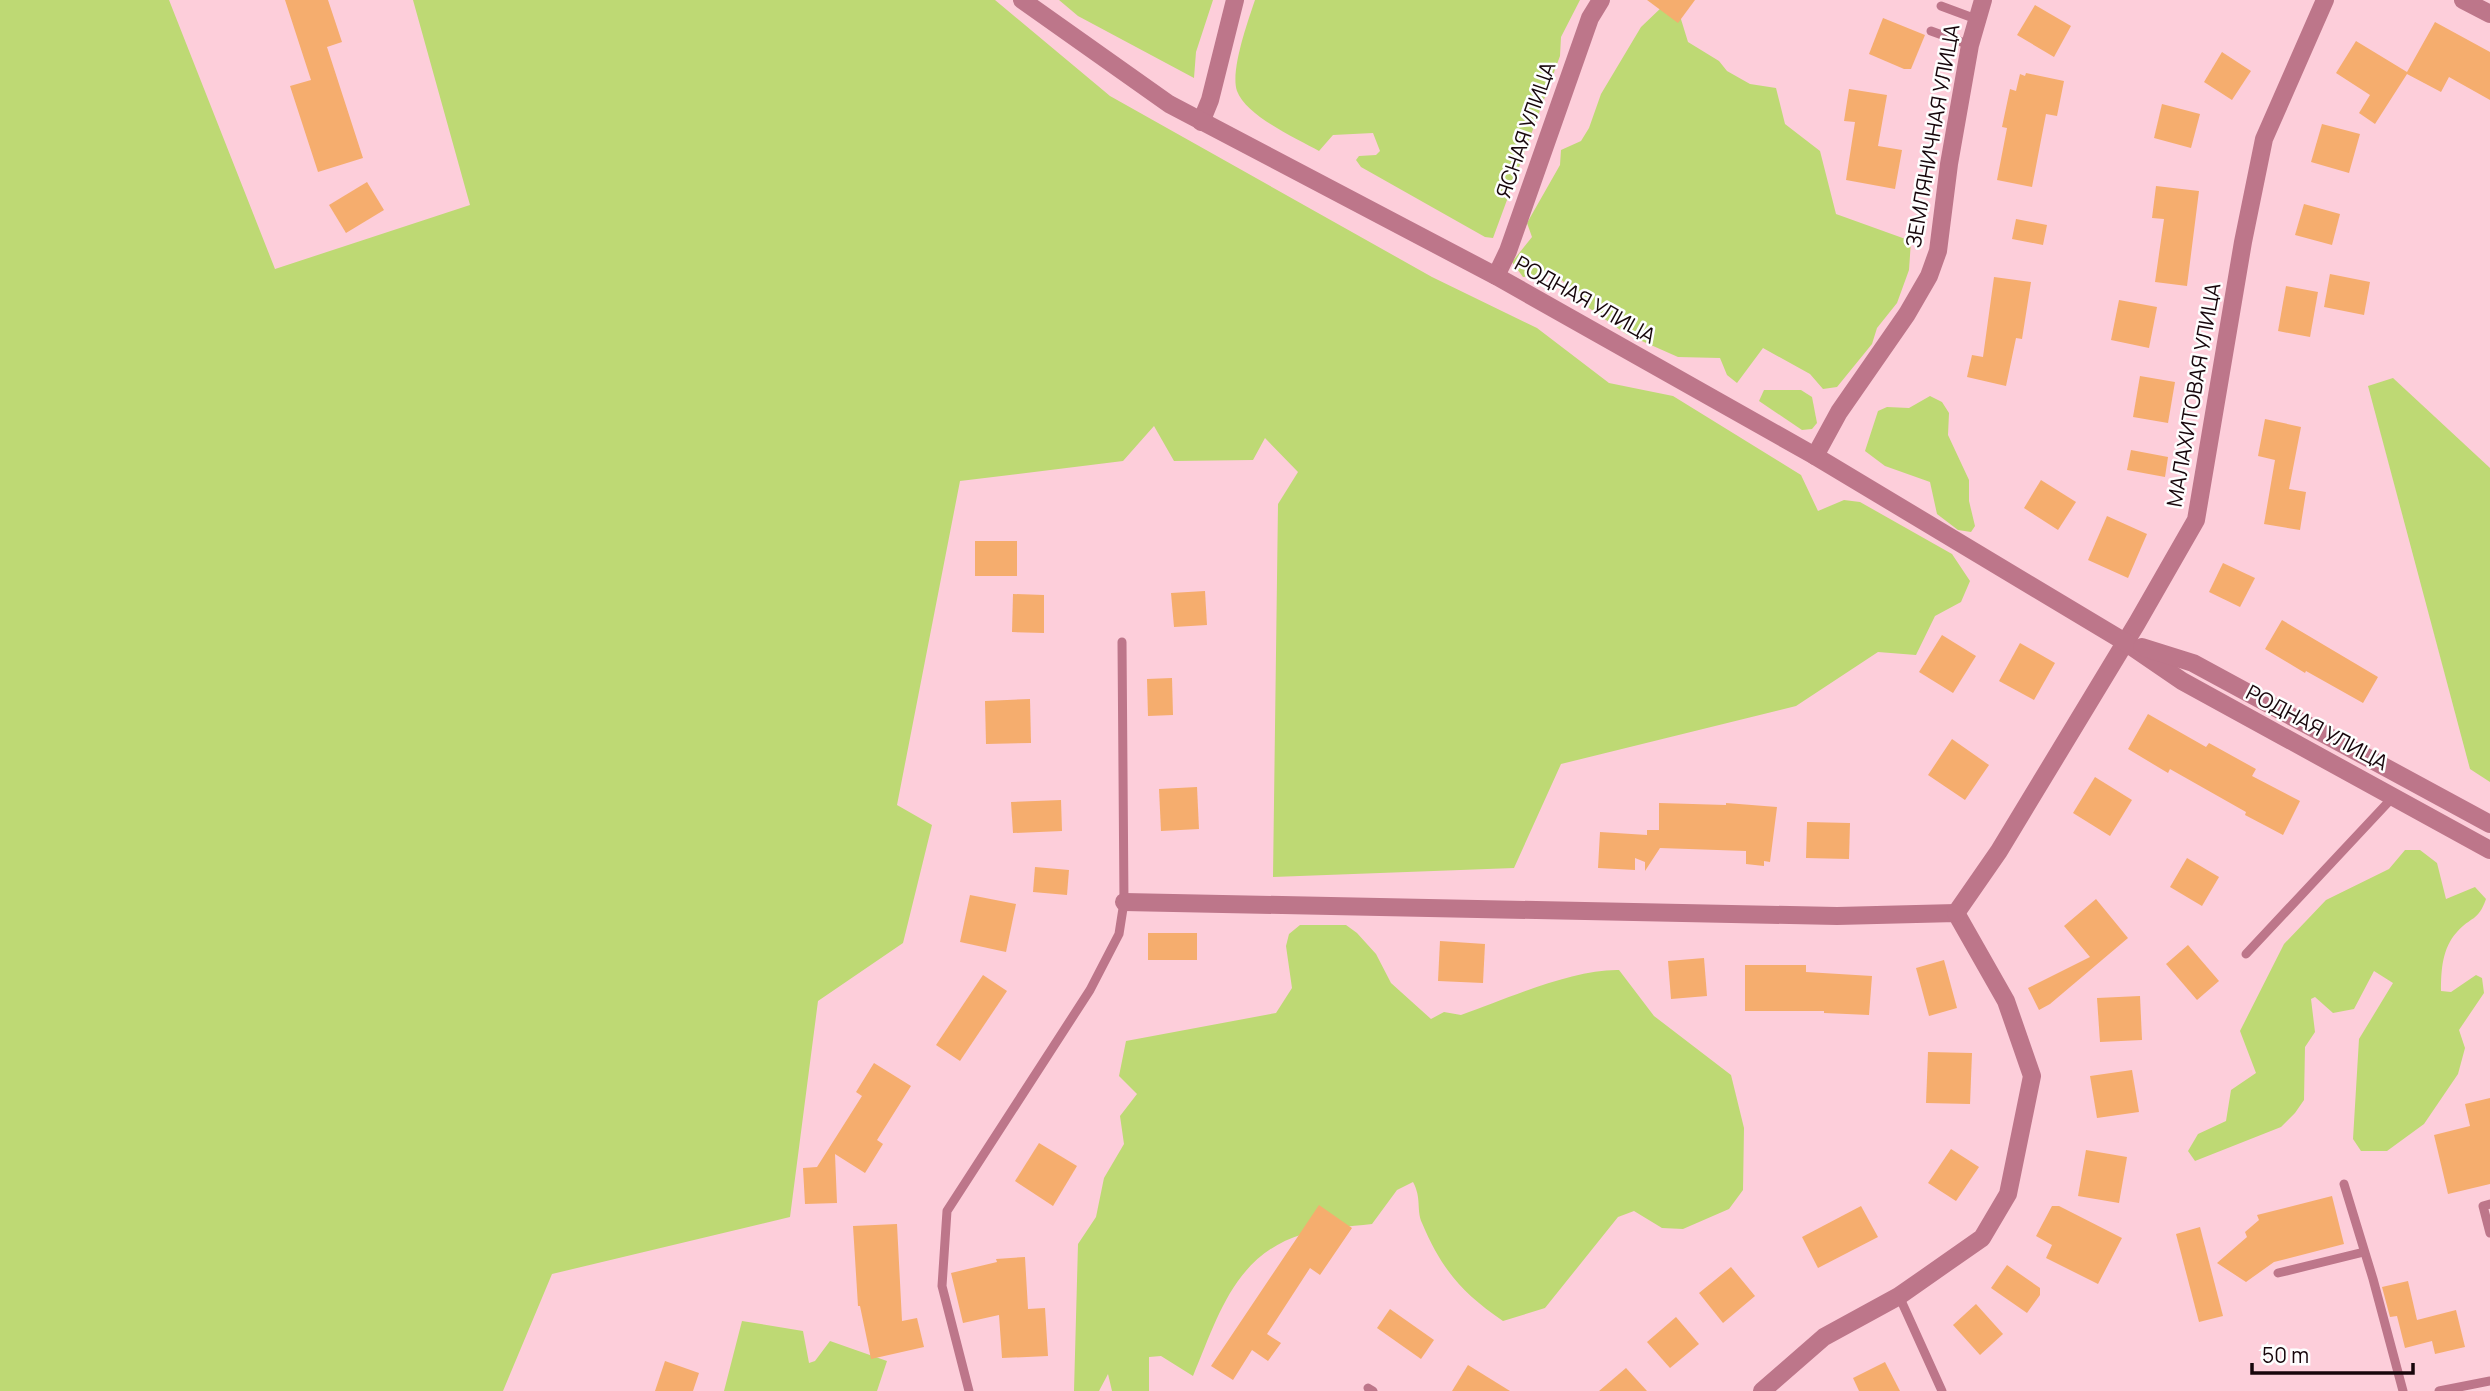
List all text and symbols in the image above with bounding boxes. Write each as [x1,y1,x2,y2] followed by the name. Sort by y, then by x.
[1899,22,1965,250] street label: ЗЕМЛЯНИЧНАЯ УЛИЦА
[1489,58,1561,202] street label: ЯСНАЯ УЛИЦА
[1510,249,1661,349] street label: РОДНАЯ УЛИЦА
[2160,281,2227,509] street label: МАЛАХИТОВАЯ УЛИЦА
[2242,678,2393,776] street label: РОДНАЯ УЛИЦА
[2252,1332,2413,1376] scale bar
[2262,1341,2309,1369] text: 50 m

